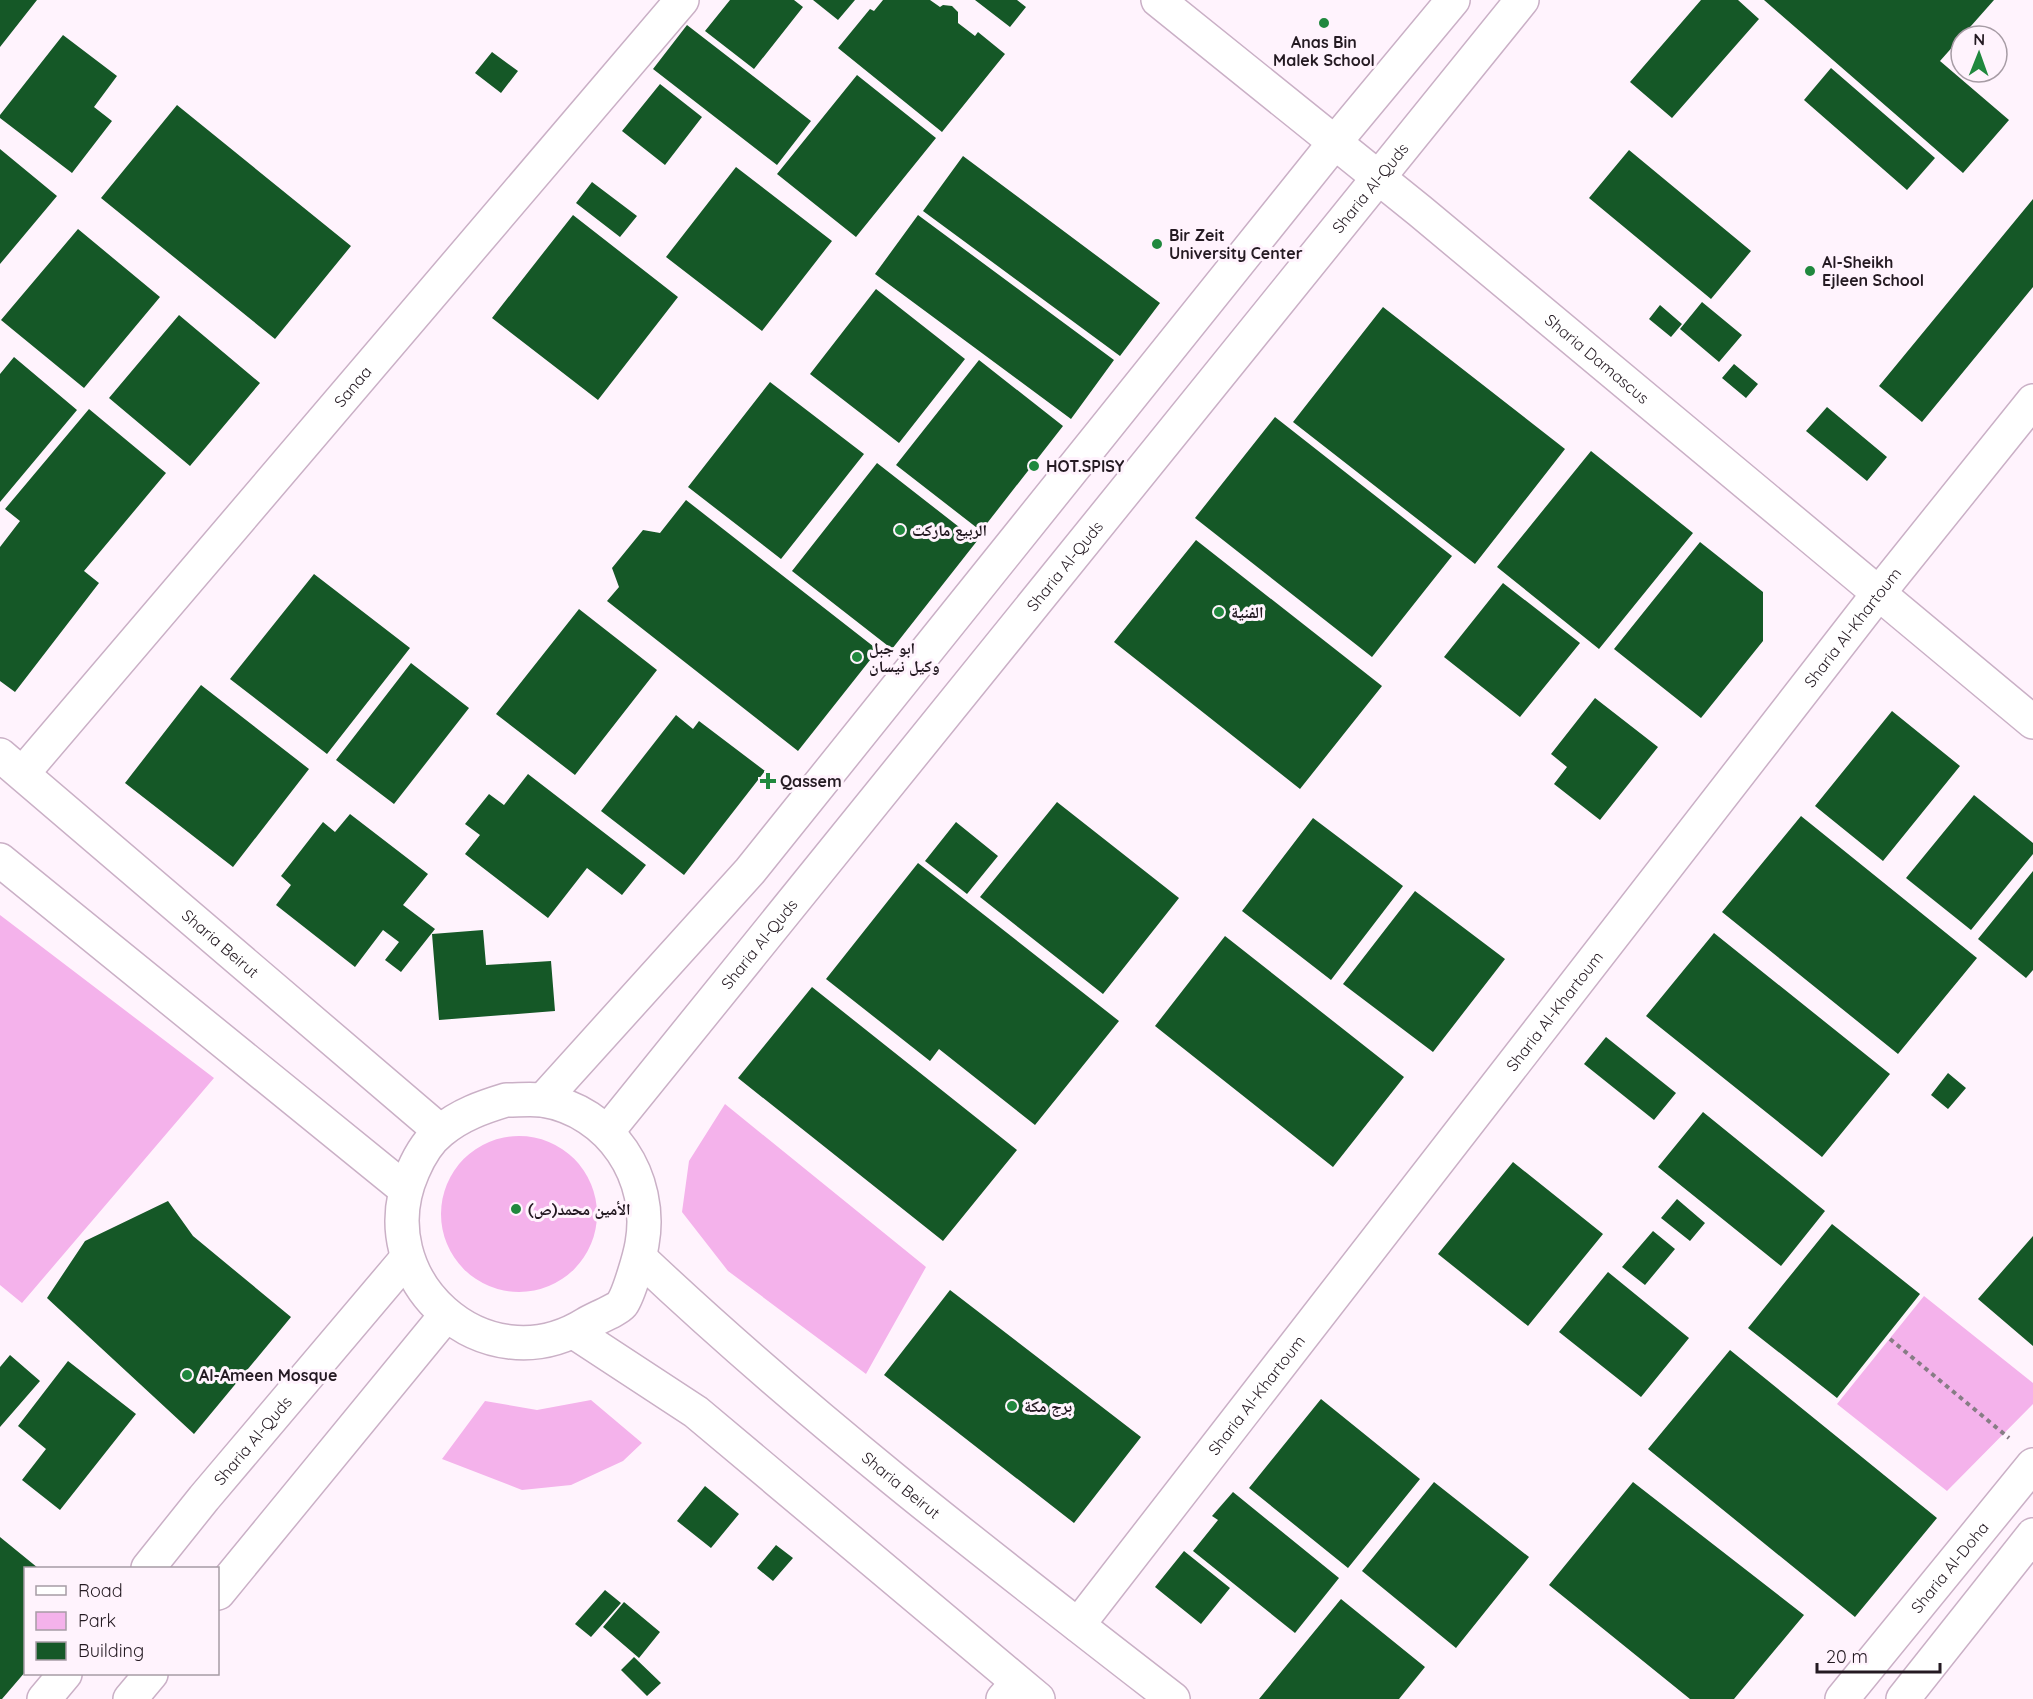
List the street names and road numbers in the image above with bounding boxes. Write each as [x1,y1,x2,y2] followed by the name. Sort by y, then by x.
[1328,139,1413,237] street label: Sharia Al-Quds
[1541,310,1653,408] street label: Sharia Damascus
[330,362,376,411] street label: Sanaa
[1022,517,1107,615] street label: Sharia Al-Quds
[1800,563,1905,691] street label: Sharia Al-Khartoum
[717,895,802,993] street label: Sharia Al-Quds
[178,905,263,982] street label: Sharia Beirut
[1502,947,1607,1075] street label: Sharia Al-Khartoum
[1204,1331,1309,1459] street label: Sharia Al-Khartoum
[209,1392,296,1489] street label: Sharia Al-Quds
[858,1447,944,1523] street label: Sharia Beirut
[1906,1518,1993,1617] street label: Sharia Al-Doha

